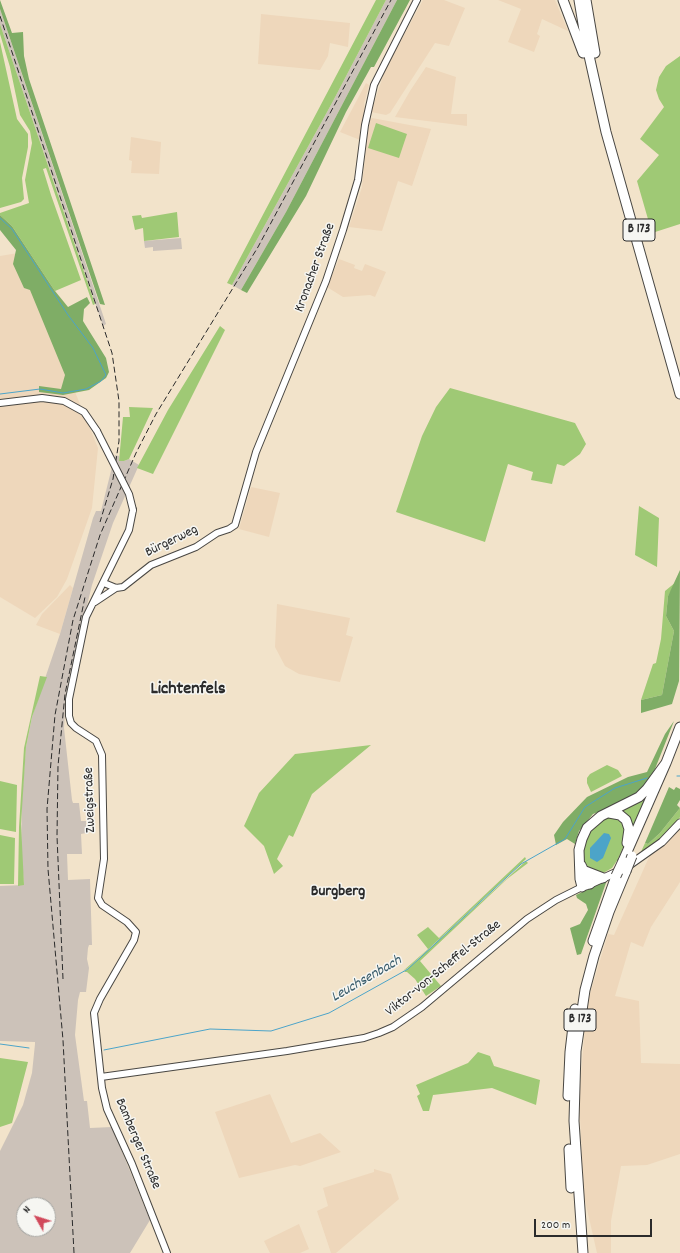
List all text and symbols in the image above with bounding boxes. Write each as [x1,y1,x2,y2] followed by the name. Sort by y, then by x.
[623,219,655,241] road number: B 173
[292,221,340,315] street label: Kronacher Straße
[143,522,201,562] street label: Bürgerweg
[150,680,226,702] district label: Lichtenfels
[81,767,101,833] street label: Zweigstraße
[311,883,365,903] district label: Burgberg
[383,917,505,1021] street label: Viktor-von-Scheffel-Straße
[329,953,405,1007] water label: Leuchsenbach
[564,1009,596,1031] road number: B 173
[110,1096,164,1192] street label: Bamberger Straße
[16,1197,56,1237] north arrow
[20,1203,35,1217] text: N
[536,1211,654,1237] scale bar
[541,1217,570,1234] text: 200 m

